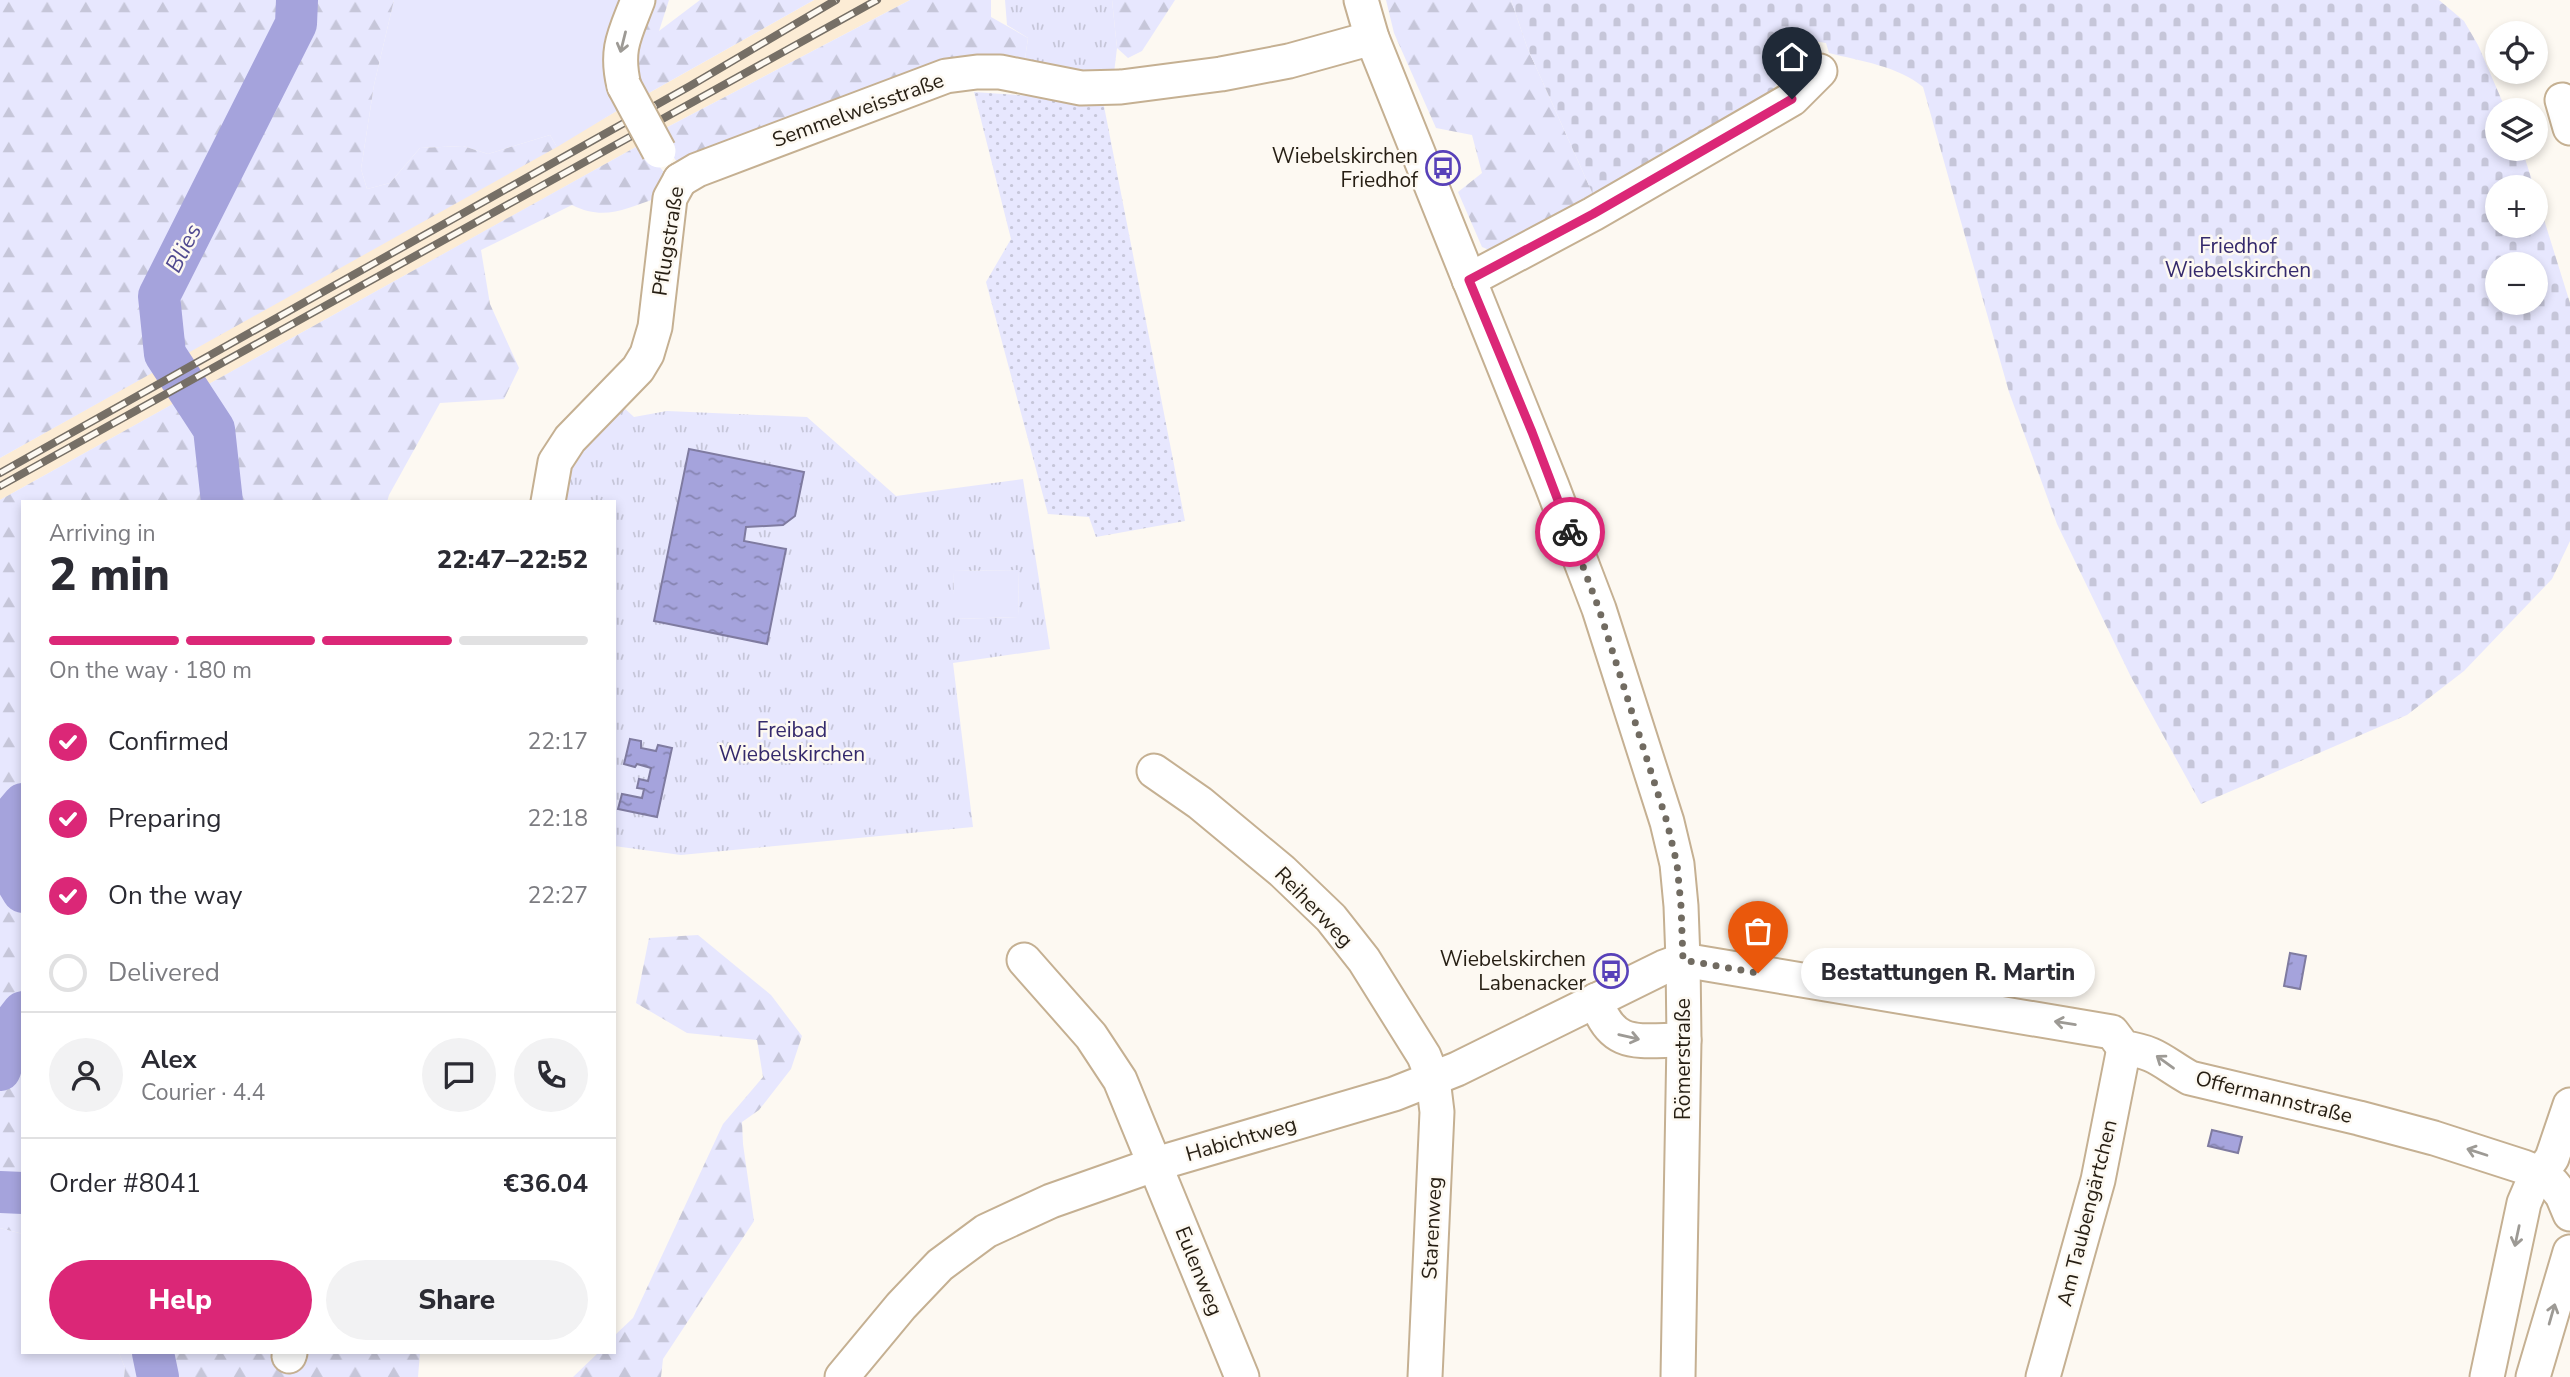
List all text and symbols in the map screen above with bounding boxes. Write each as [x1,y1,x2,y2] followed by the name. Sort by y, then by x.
[2485,21,2548,315] map controls
[2485,21,2548,84] button: locate
[1762,27,1822,99] pin
[616,30,629,53] one-way arrow
[1773,38,1811,76] icon: home
[768,66,948,154] street label: Semmelweisstraße
[2485,98,2548,161] button: layers
[1272,142,1419,194] place label: Wiebelskirchen Friedhof
[1424,149,1462,187] bus stop icon: Wiebelskirchen Friedhof
[2485,175,2548,238] button: +
[646,184,690,298] street label: Pflugstraße
[158,218,209,278] water label: Blies
[2165,232,2311,284] park label: Friedhof Wiebelskirchen
[2485,252,2548,315] button: −
[1535,497,1605,567] courier
[1551,513,1589,551] icon: bike
[49,518,156,549] text: Arriving in
[437,542,588,577] text: 22:47–22:52
[49,543,170,606] text: 2 min
[49,655,252,686] text: On the way · 180 m
[719,716,865,768] park label: Freibad Wiebelskirchen
[49,723,87,761] icon: check
[108,724,229,759] text: Confirmed
[528,726,588,757] text: 22:17
[49,800,87,838] icon: check
[108,801,221,836] text: Preparing
[528,803,588,834] text: 22:18
[1268,861,1360,953] street label: Reiherweg
[49,877,87,915] icon: check
[108,878,242,913] text: On the way
[528,880,588,911] text: 22:27
[1728,901,1788,973] pin
[1739,912,1777,950] icon: bag
[1440,945,1586,997] place label: Wiebelskirchen Labenacker
[1800,948,2094,998] callout: Bestattungen R. Martin
[1592,952,1630,990] bus stop icon: Wiebelskirchen Labenacker
[108,955,220,990] text: Delivered
[1821,957,2075,988] text: Bestattungen R. Martin
[1669,998,1697,1120] street label: Römerstraße
[2054,1016,2077,1029] one-way arrow
[1618,1032,1640,1045] one-way arrow
[49,1038,123,1112] button: person
[422,1038,496,1112] button: chat
[514,1038,588,1112] button: phone
[141,1042,197,1077] text: Alex
[2156,1055,2175,1070] one-way arrow
[2192,1064,2356,1130] street label: Offermannstraße
[141,1077,265,1108] text: Courier · 4.4
[1182,1110,1300,1168] street label: Habichtweg
[2050,1117,2124,1309] street label: Am Taubengärtchen
[2466,1145,2488,1157] one-way arrow
[49,1166,201,1201] text: Order #8041
[504,1166,588,1201] text: €36.04
[1415,1176,1449,1280] street label: Starenweg
[1168,1222,1230,1320] street label: Eulenweg
[2510,1224,2523,1247] one-way arrow
[49,1260,312,1340] button: Help
[326,1260,588,1340] button: Share
[2547,1304,2560,1326] one-way arrow

